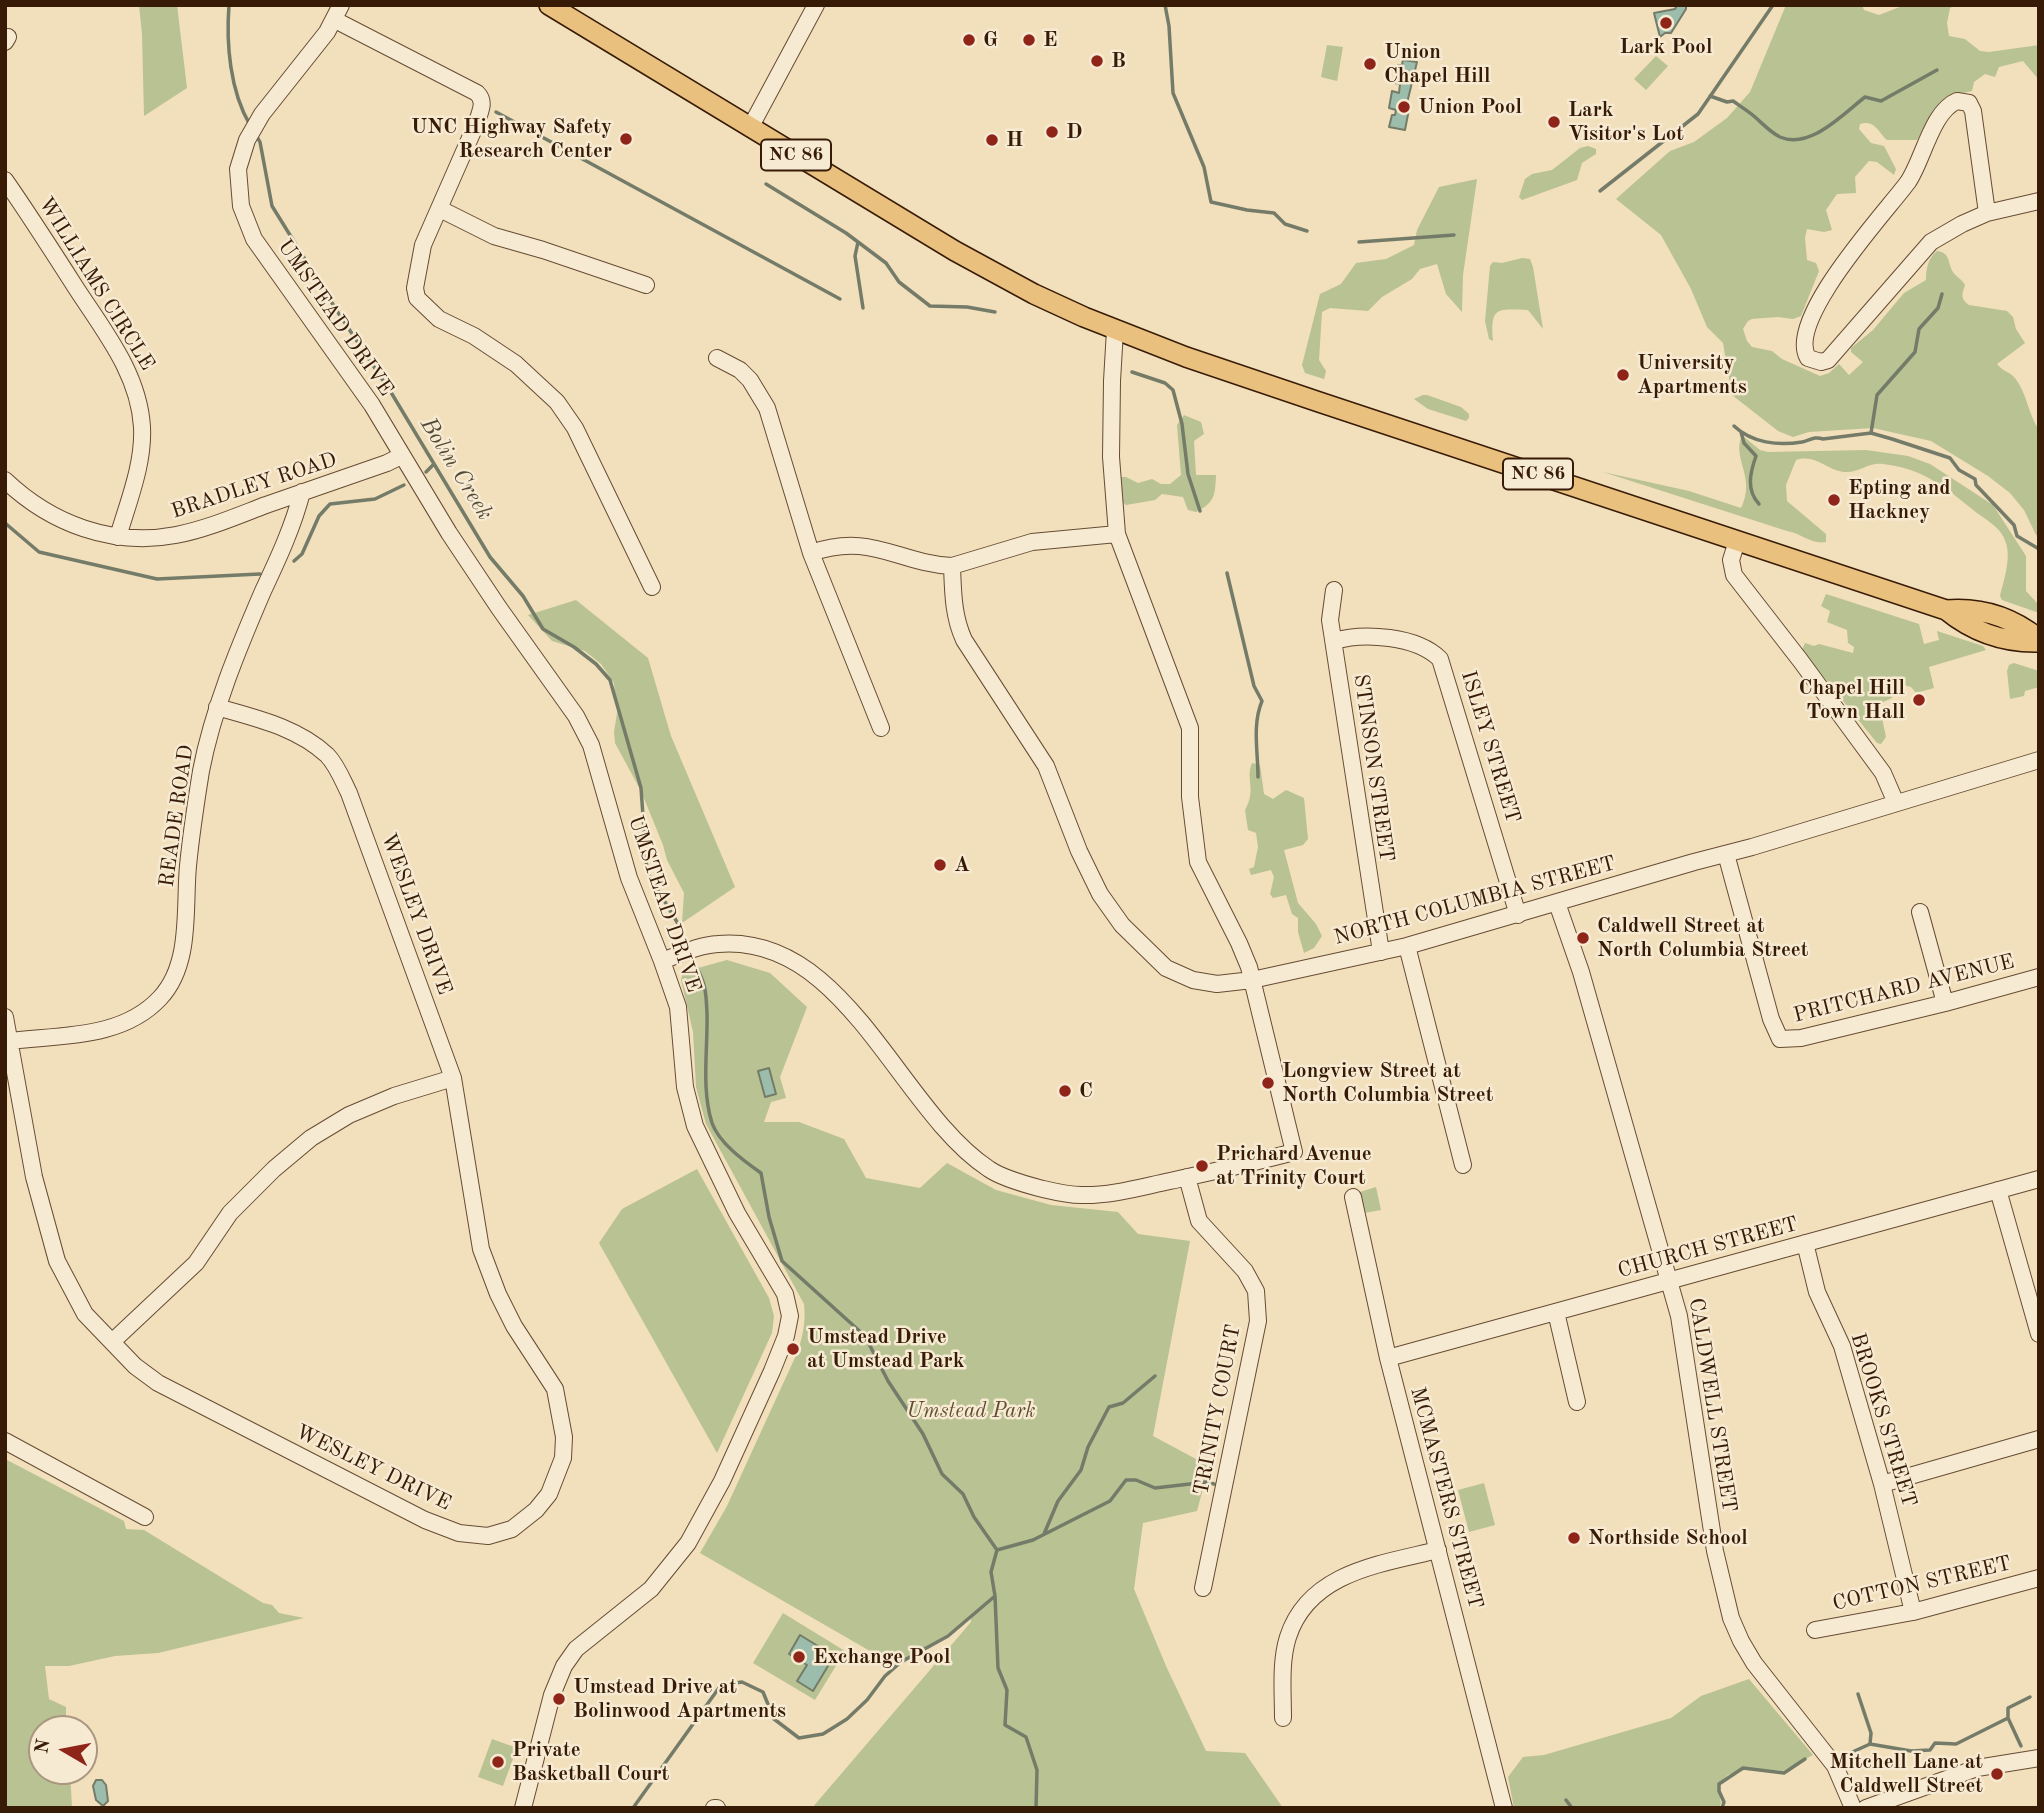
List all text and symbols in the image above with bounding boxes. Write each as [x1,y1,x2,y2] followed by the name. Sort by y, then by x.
[1658,15,1674,31] marker: Lark Pool
[983,27,998,53] place label: G
[1043,27,1057,53] place label: E
[961,32,977,48] marker: G
[1021,32,1037,48] marker: E
[1620,34,1712,60] place label: Lark Pool
[1384,39,1490,89] place label: Union Chapel Hill
[1111,48,1126,74] place label: B
[1089,53,1105,69] marker: B
[1362,56,1378,72] marker: Union Chapel Hill
[1418,94,1522,120] place label: Union Pool
[1568,97,1684,147] place label: Lark Visitor's Lot
[1396,99,1412,115] marker: Union Pool
[411,114,612,164] place label: UNC Highway Safety Research Center
[1546,114,1562,130] marker: Lark Visitor's Lot
[1066,119,1083,145] place label: D
[1044,124,1060,140] marker: D
[1006,127,1023,153] place label: H
[618,131,634,147] marker: UNC Highway Safety Research Center
[984,132,1000,148] marker: H
[761,140,831,170] road number: NC 86
[32,193,160,375] street label: WILLIAMS CIRCLE
[272,235,398,401] street label: UMSTEAD DRIVE
[1637,350,1747,400] place label: University Apartments
[1615,367,1631,383] marker: University Apartments
[414,413,498,525] water label: Bolin Creek
[168,447,340,525] street label: BRADLEY ROAD
[1503,458,1573,489] road number: NC 86
[1848,475,1951,525] place label: Epting and Hackney
[1826,492,1842,508] marker: Epting and Hackney
[1455,668,1525,826] street label: ISLEY STREET
[1347,673,1399,863] street label: STINSON STREET
[1799,675,1905,725] place label: Chapel Hill Town Hall
[1911,692,1927,708] marker: Chapel Hill Town Hall
[155,743,199,889] street label: READE ROAD
[622,812,706,996] street label: UMSTEAD DRIVE
[375,830,457,998] street label: WESLEY DRIVE
[1331,851,1619,951] street label: NORTH COLUMBIA STREET
[954,852,970,878] place label: A
[932,857,948,873] marker: A
[1597,913,1808,963] place label: Caldwell Street at North Columbia Street
[1575,930,1591,946] marker: Caldwell Street at North Columbia Street
[1791,949,2017,1029] street label: PRITCHARD AVENUE
[1282,1058,1493,1108] place label: Longview Street at North Columbia Street
[1260,1075,1276,1091] marker: Longview Street at North Columbia Street
[1079,1078,1093,1104] place label: C
[1057,1083,1073,1099] marker: C
[1216,1141,1372,1191] place label: Prichard Avenue at Trinity Court
[1194,1158,1210,1174] marker: Prichard Avenue at Trinity Court
[1615,1212,1801,1284] street label: CHURCH STREET
[1683,1296,1741,1514] street label: CALDWELL STREET
[1189,1322,1247,1498] street label: TRINITY COURT
[807,1324,964,1374] place label: Umstead Drive at Umstead Park
[1845,1330,1921,1510] street label: BROOKS STREET
[785,1341,801,1357] marker: Umstead Drive at Umstead Park
[1404,1384,1488,1612] street label: MCMASTERS STREET
[906,1398,1036,1424] park label: Umstead Park
[291,1419,455,1517] street label: WESLEY DRIVE
[1588,1525,1748,1551] place label: Northside School
[1566,1530,1582,1546] marker: Northside School
[1830,1551,2014,1617] street label: COTTON STREET
[813,1644,950,1670] place label: Exchange Pool
[791,1649,807,1665] marker: Exchange Pool
[573,1674,786,1724] place label: Umstead Drive at Bolinwood Apartments
[551,1691,567,1707] marker: Umstead Drive at Bolinwood Apartments
[28,1715,98,1785] north arrow
[512,1737,669,1787] place label: Private Basketball Court
[33,1738,54,1755] text: N
[1830,1749,1983,1799] place label: Mitchell Lane at Caldwell Street
[490,1754,506,1770] marker: Private Basketball Court
[1989,1766,2005,1782] marker: Mitchell Lane at Caldwell Street

